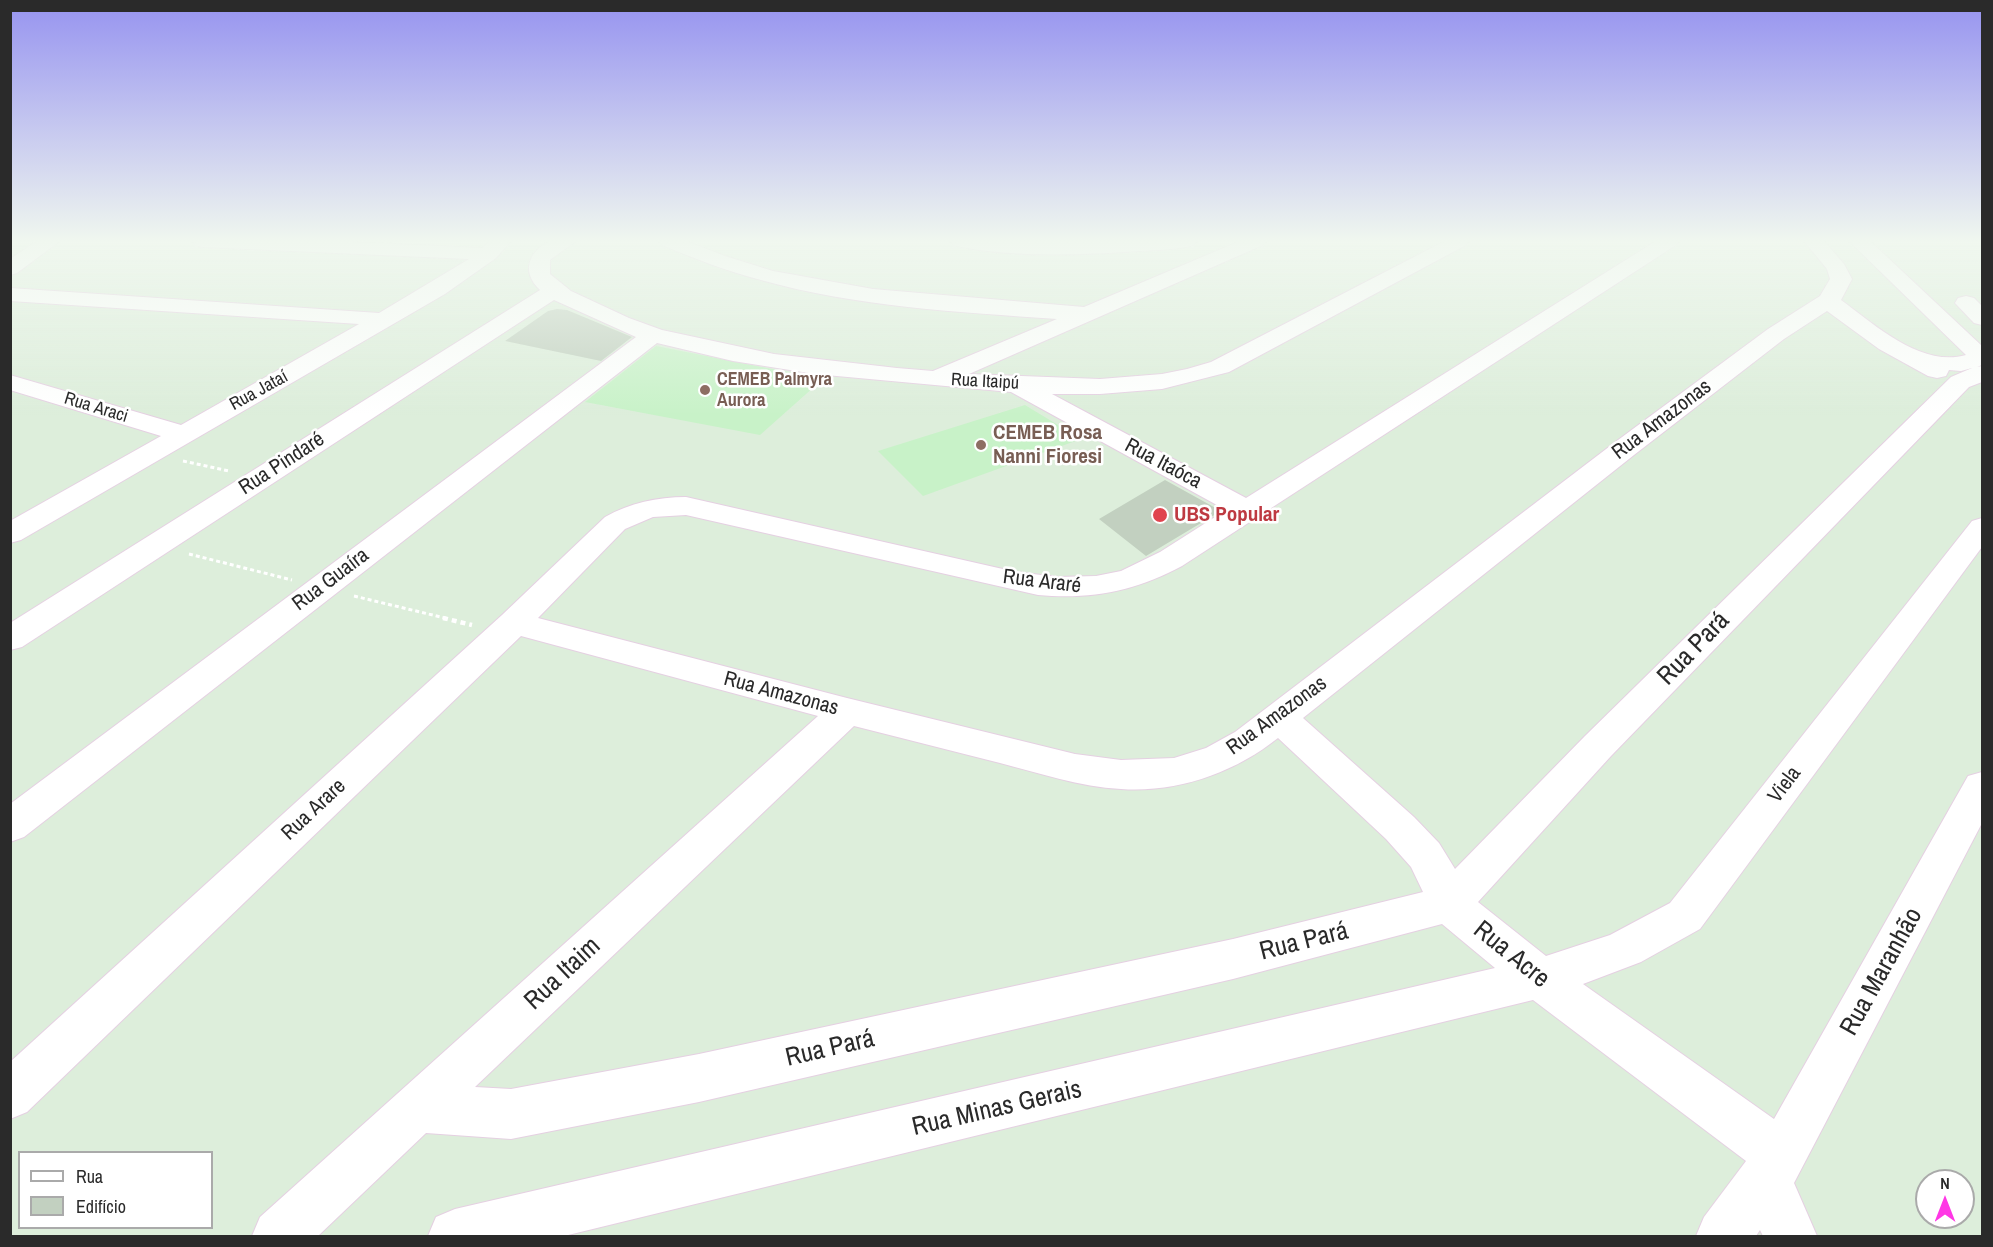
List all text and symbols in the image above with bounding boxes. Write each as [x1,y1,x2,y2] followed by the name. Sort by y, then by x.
[226,366,292,416] street label: Rua Jataí
[717,369,832,412] place label: CEMEB Palmyra Aurora
[950,369,1020,395] street label: Rua Itaipú
[1607,375,1717,465] street label: Rua Amazonas
[698,383,712,397] marker: CEMEB Palmyra Aurora
[61,388,131,428] street label: Rua Araci
[993,420,1102,470] place label: CEMEB Rosa Nanni Fioresi
[235,427,329,501] street label: Rua Pindaré
[1120,433,1206,495] street label: Rua Itaóca
[974,438,988,452] marker: CEMEB Rosa Nanni Fioresi
[1174,502,1279,528] place label: UBS Popular
[1151,506,1169,524] marker: UBS Popular
[288,543,374,617] street label: Rua Guaíra
[1002,565,1082,599] street label: Rua Araré
[1651,606,1737,692] street label: Rua Pará
[721,667,841,721] street label: Rua Amazonas
[1222,671,1332,761] street label: Rua Amazonas
[1763,762,1807,808] street label: Viela
[277,774,351,846] street label: Rua Arare
[1834,903,1930,1041] street label: Rua Maranhão
[1467,915,1555,995] street label: Rua Acre
[1257,916,1351,968] street label: Rua Pará
[519,931,607,1017] street label: Rua Itaim
[783,1024,877,1074] street label: Rua Pará
[909,1074,1085,1144] street label: Rua Minas Gerais
[18,1151,213,1229] legend
[76,1164,103,1189] text: Rua
[1915,1169,1975,1229] north arrow
[1940,1172,1950,1194] text: N
[76,1194,126,1219] text: Edifício

